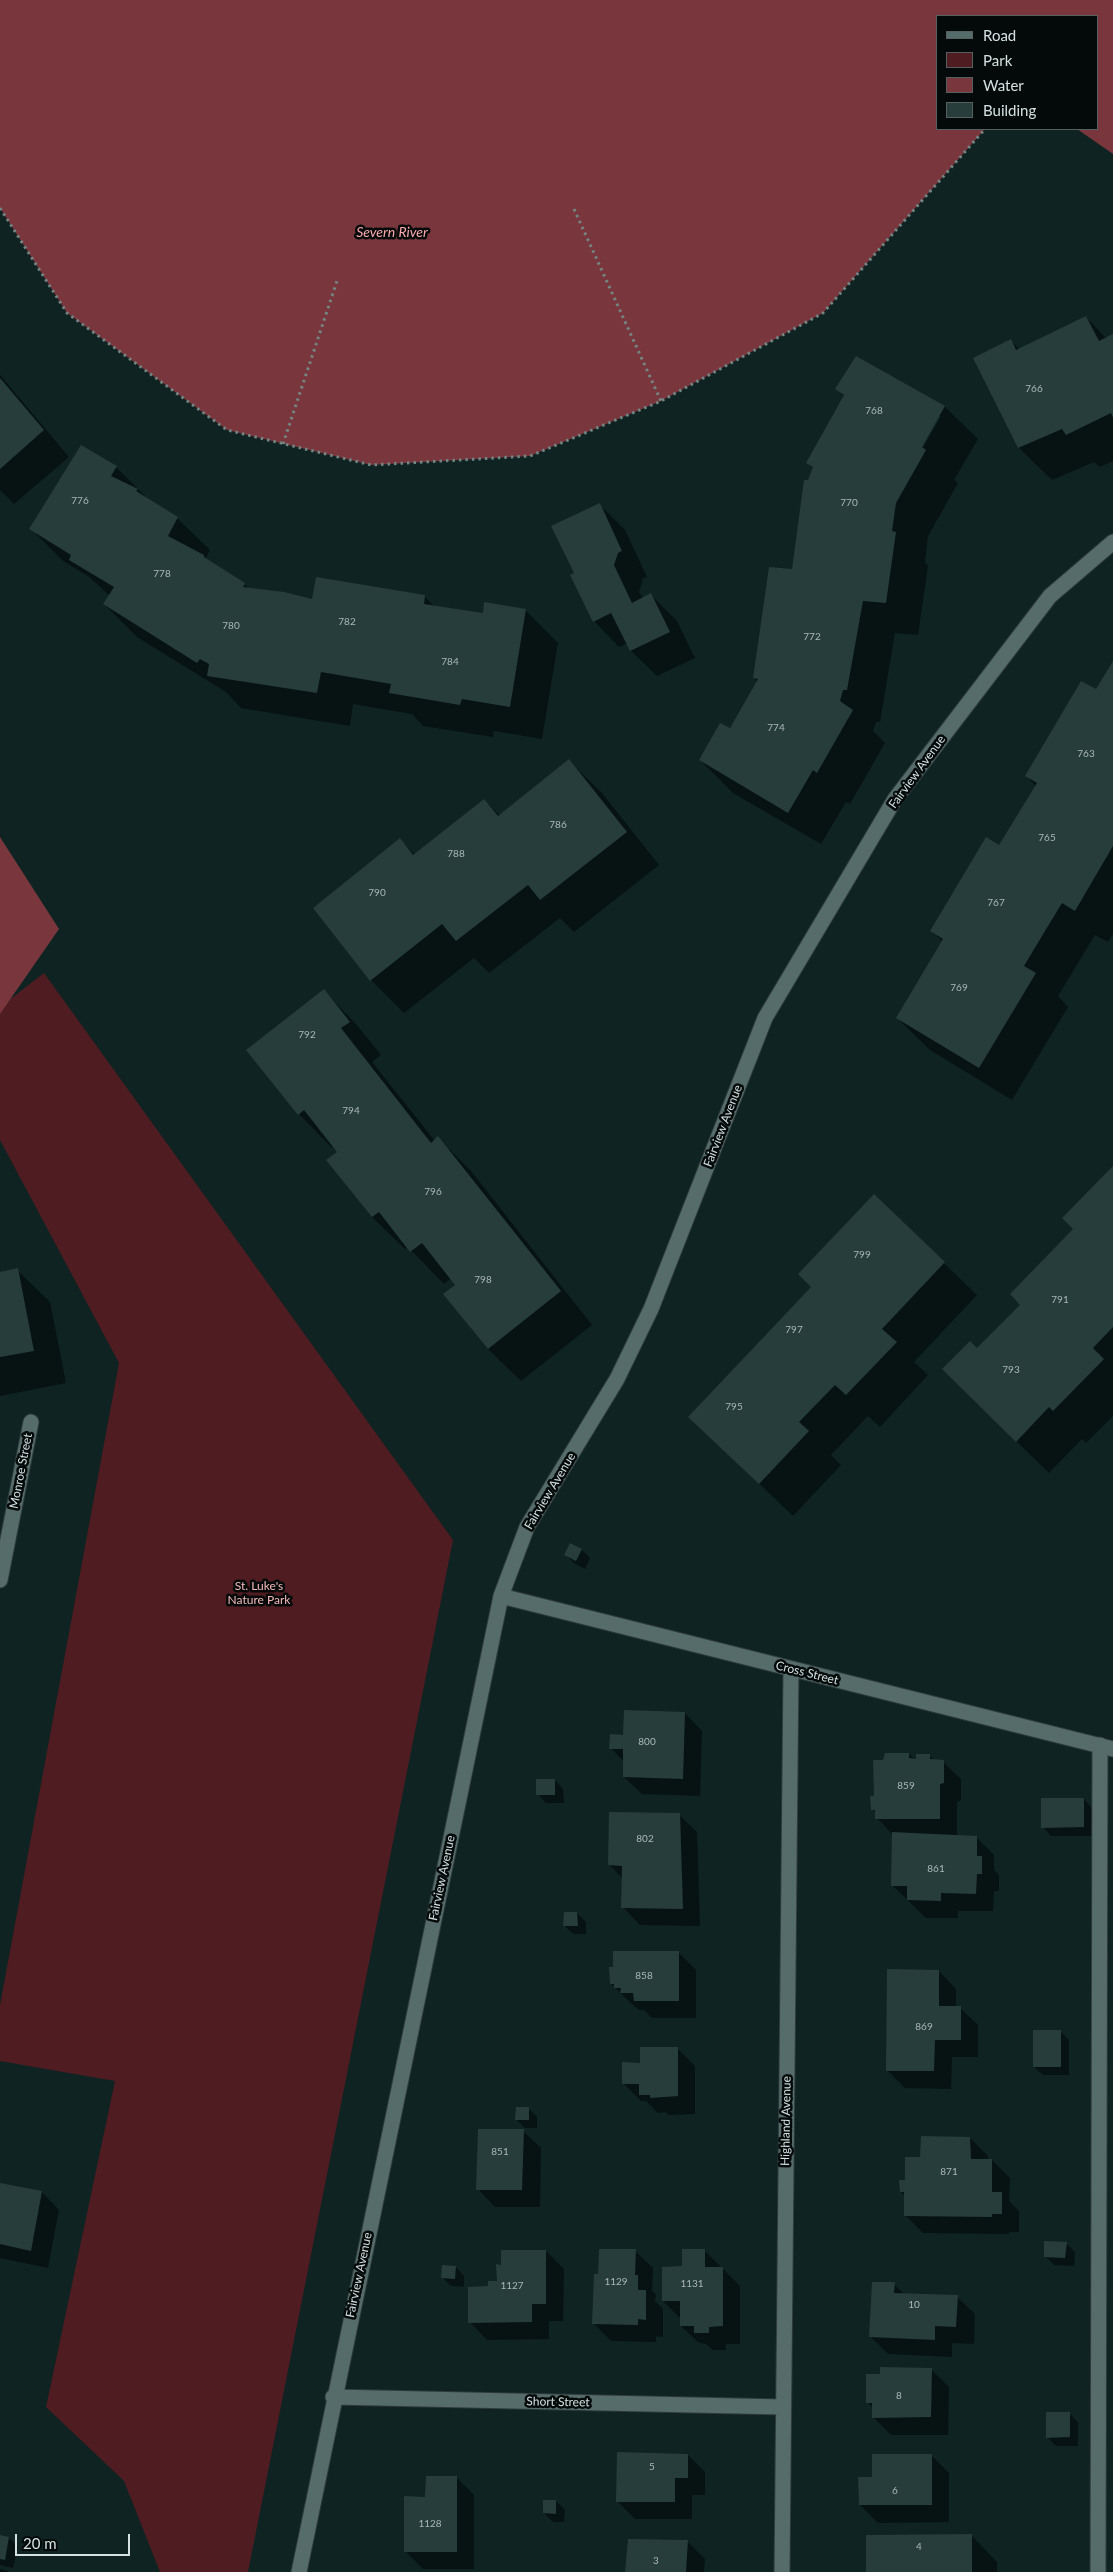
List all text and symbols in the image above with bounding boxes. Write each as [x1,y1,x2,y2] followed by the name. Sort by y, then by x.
[936,15,1098,130] legend
[983,26,1016,44] text: Road
[983,51,1012,69] text: Park
[983,76,1024,94] text: Water
[983,101,1036,119] text: Building
[356,224,428,240] water label: Severn River
[1025,383,1043,395] house number: 766
[865,405,883,417] house number: 768
[71,495,89,507] house number: 776
[840,497,858,509] house number: 770
[153,568,171,580] house number: 778
[338,616,356,628] house number: 782
[222,620,240,632] house number: 780
[803,631,821,643] house number: 772
[441,656,459,668] house number: 784
[767,722,785,734] house number: 774
[886,733,948,811] street label: Fairview Avenue
[1077,748,1095,760] house number: 763
[549,819,567,831] house number: 786
[1038,832,1056,844] house number: 765
[447,848,465,860] house number: 788
[368,887,386,899] house number: 790
[987,897,1005,909] house number: 767
[950,982,968,994] house number: 769
[298,1029,316,1041] house number: 792
[701,1083,745,1169] street label: Fairview Avenue
[342,1105,360,1117] house number: 794
[424,1186,442,1198] house number: 796
[853,1249,871,1261] house number: 799
[474,1274,492,1286] house number: 798
[1051,1294,1069,1306] house number: 791
[785,1324,803,1336] house number: 797
[1002,1364,1020,1376] house number: 793
[725,1401,743,1413] house number: 795
[7,1432,35,1510] street label: Monroe Street
[521,1450,579,1532] street label: Fairview Avenue
[228,1579,290,1607] park label: St. Luke's Nature Park
[774,1658,840,1688] street label: Cross Street
[638,1736,656,1748] house number: 800
[897,1780,915,1792] house number: 859
[636,1833,654,1845] house number: 802
[426,1834,458,1922] street label: Fairview Avenue
[927,1863,945,1875] house number: 861
[635,1970,653,1982] house number: 858
[915,2021,933,2033] house number: 869
[778,2076,794,2166] street label: Highland Avenue
[491,2146,509,2158] house number: 851
[940,2166,958,2178] house number: 871
[343,2231,375,2319] street label: Fairview Avenue
[604,2276,628,2288] house number: 1129
[680,2278,704,2290] house number: 1131
[500,2280,524,2292] house number: 1127
[908,2299,920,2311] house number: 10
[896,2390,902,2402] house number: 8
[526,2394,590,2410] street label: Short Street
[649,2461,655,2473] house number: 5
[892,2485,898,2497] house number: 6
[418,2518,442,2530] house number: 1128
[18,2524,132,2556] scale bar
[23,2534,57,2552] text: 20 m
[916,2541,922,2553] house number: 4
[653,2555,659,2567] house number: 3

